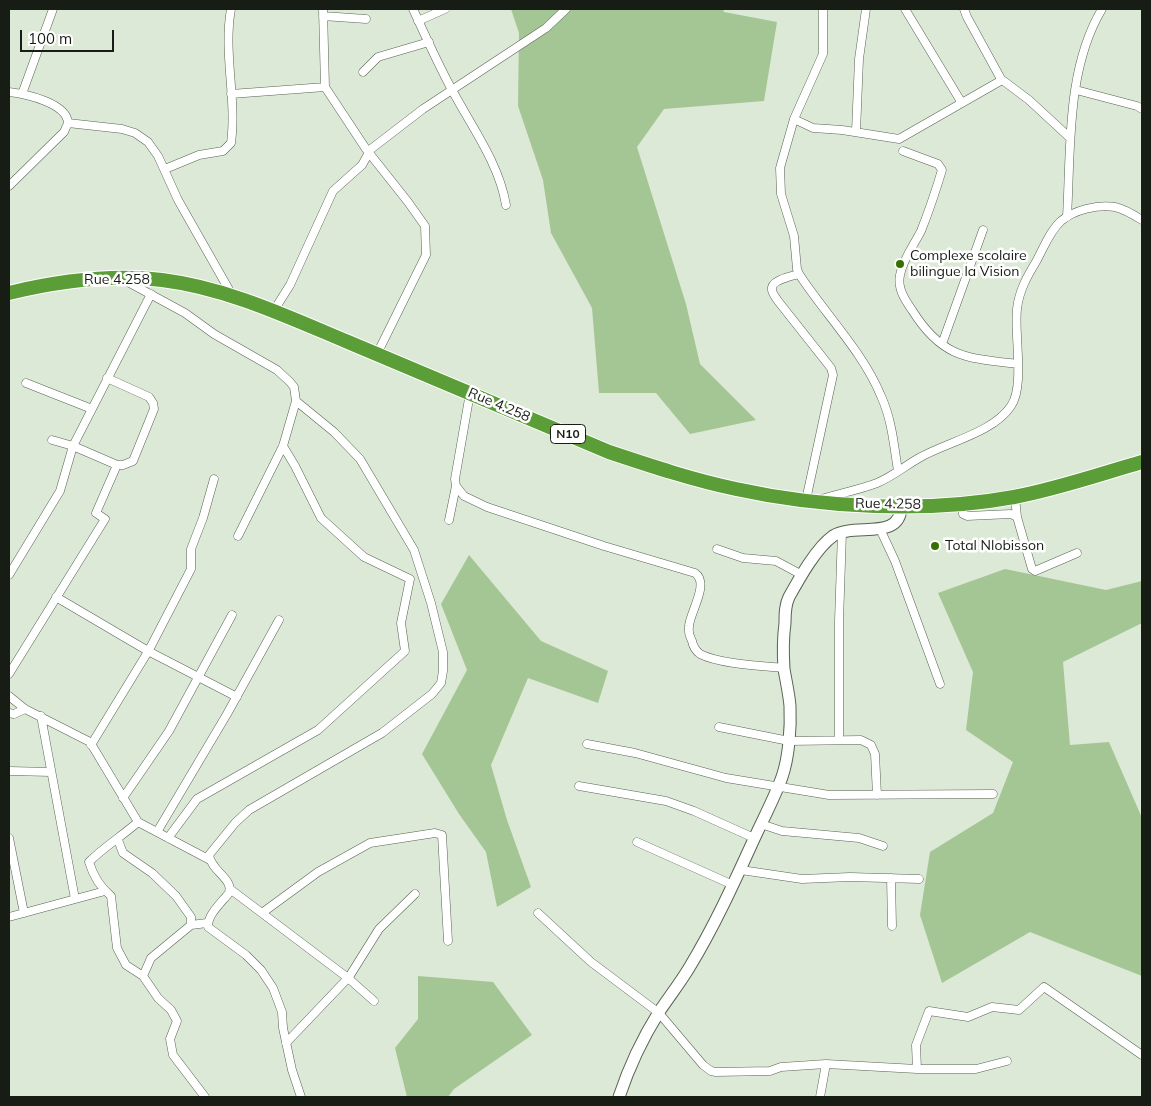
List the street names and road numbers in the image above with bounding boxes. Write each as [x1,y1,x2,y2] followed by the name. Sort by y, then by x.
[84,272,150,288] street label: Rue 4.258
[465,384,533,426] street label: Rue 4.258
[550,424,586,444] road number: N10
[855,495,921,513] street label: Rue 4.258

